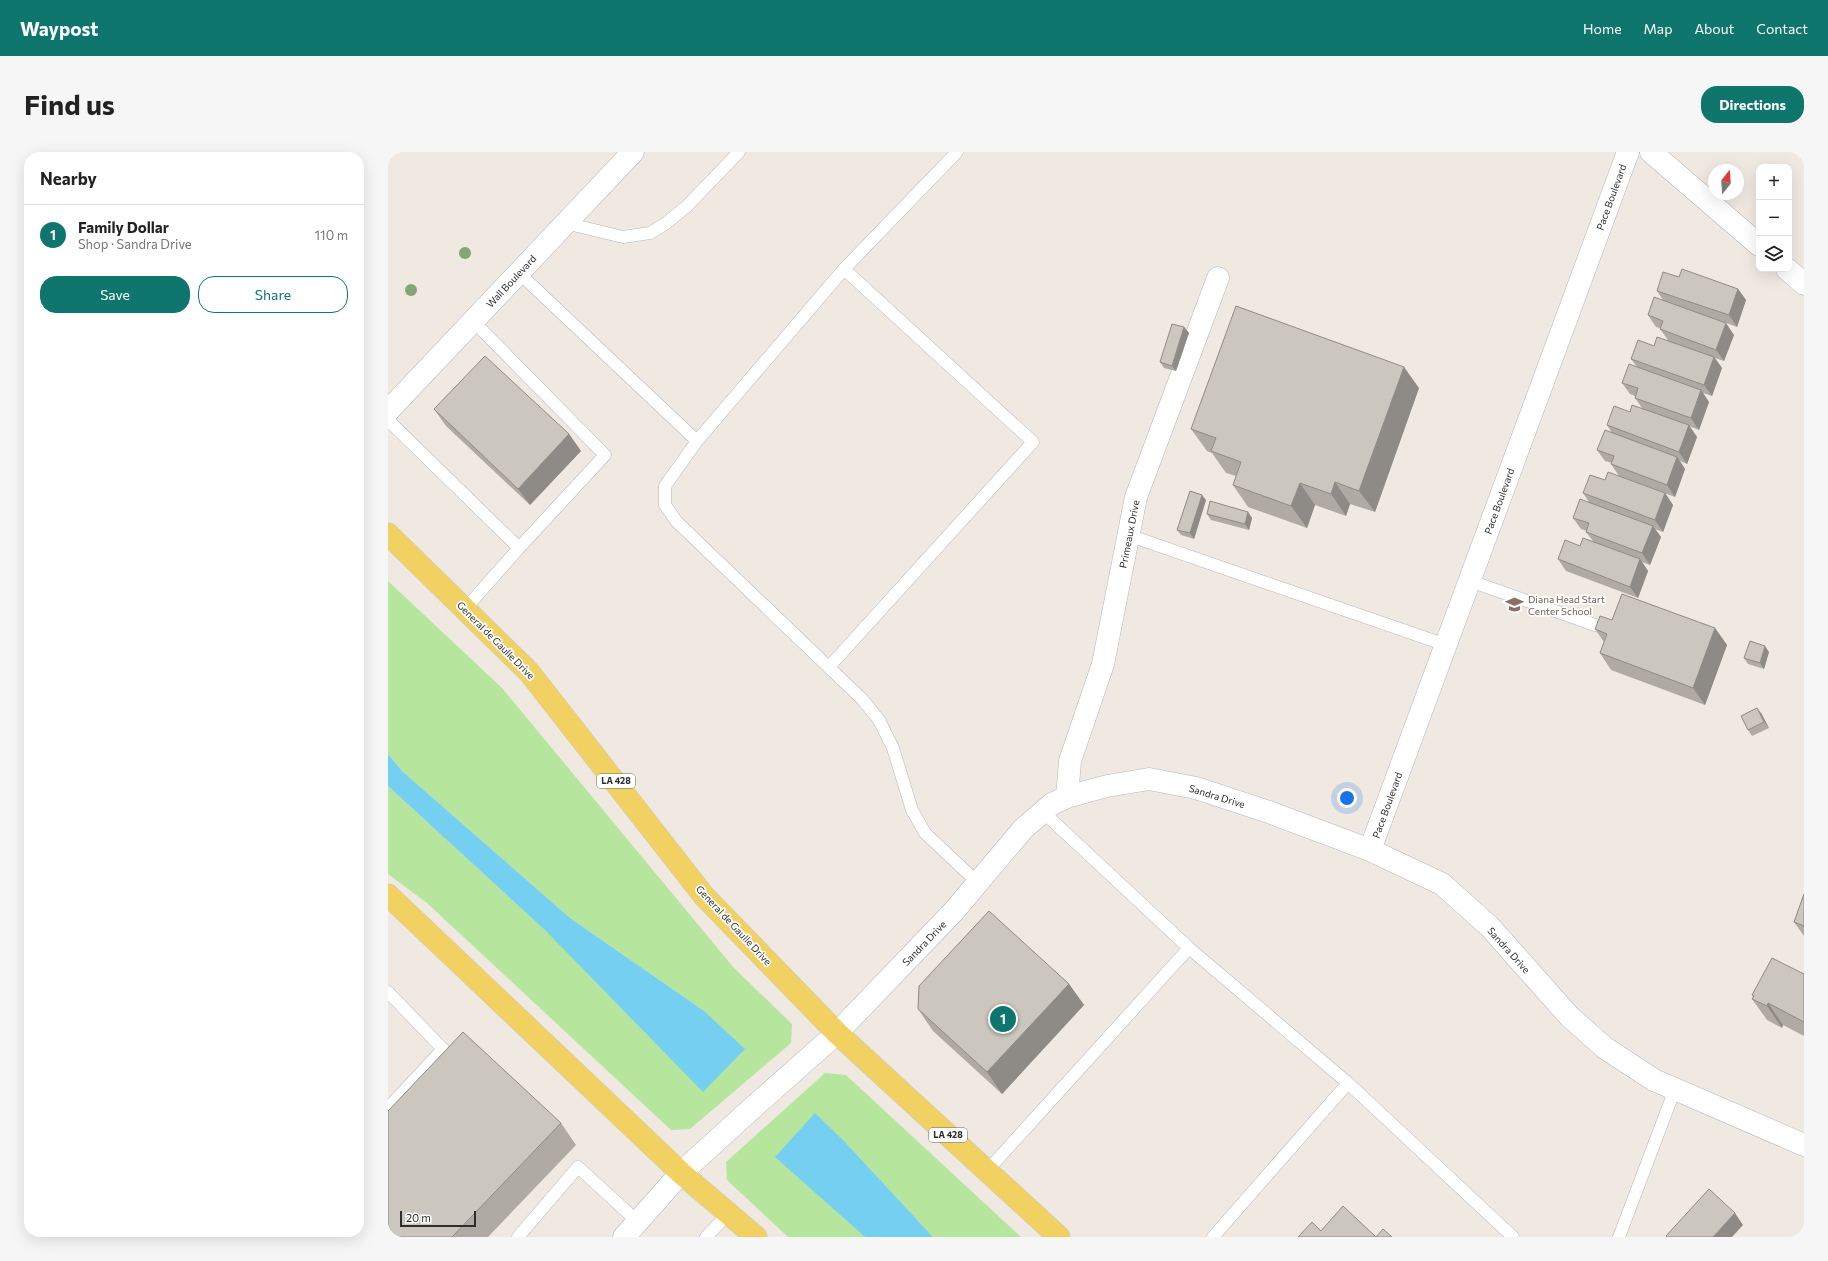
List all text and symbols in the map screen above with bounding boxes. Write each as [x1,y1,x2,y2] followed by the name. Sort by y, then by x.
[20,17,98,40] text: Waypost
[1583,20,1622,37] text: Home
[1644,20,1672,37] text: Map
[1694,20,1734,37] text: About
[1756,20,1808,37] text: Contact
[1701,86,1804,123] button: Directions
[24,87,115,121] text: Find us
[1594,162,1629,232] street label: Pace Boulevard
[1708,164,1744,200] north arrow
[1756,164,1792,272] map controls
[1756,164,1792,200] button: +
[40,168,97,189] text: Nearby
[1756,200,1792,236] button: −
[78,218,169,236] text: Family Dollar
[50,227,56,243] text: 1
[315,227,348,243] text: 110 m
[78,236,192,252] text: Shop · Sandra Drive
[1756,236,1792,272] button: layers
[484,252,539,310] street label: Wall Boulevard
[40,276,190,313] button: Save
[198,276,348,313] button: Share
[1482,466,1517,536] street label: Pace Boulevard
[1117,499,1141,569] street label: Primeaux Drive
[1528,593,1605,617] place label: Diana Head Start Center School
[1505,595,1525,615] school or university icon: Diana Head Start Center School
[455,599,537,681] street label: General de Gaulle Drive
[1370,770,1405,840] street label: Pace Boulevard
[597,774,635,788] road number: LA 428
[1188,782,1246,810] street label: Sandra Drive
[1337,788,1357,808] your location
[694,883,774,967] street label: General de Gaulle Drive
[900,918,948,968] street label: Sandra Drive
[1485,925,1533,975] street label: Sandra Drive
[990,1004,1016,1034] pin: 1
[929,1128,967,1142] road number: LA 428
[400,1209,476,1228] scale bar
[406,1211,431,1224] text: 20 m

